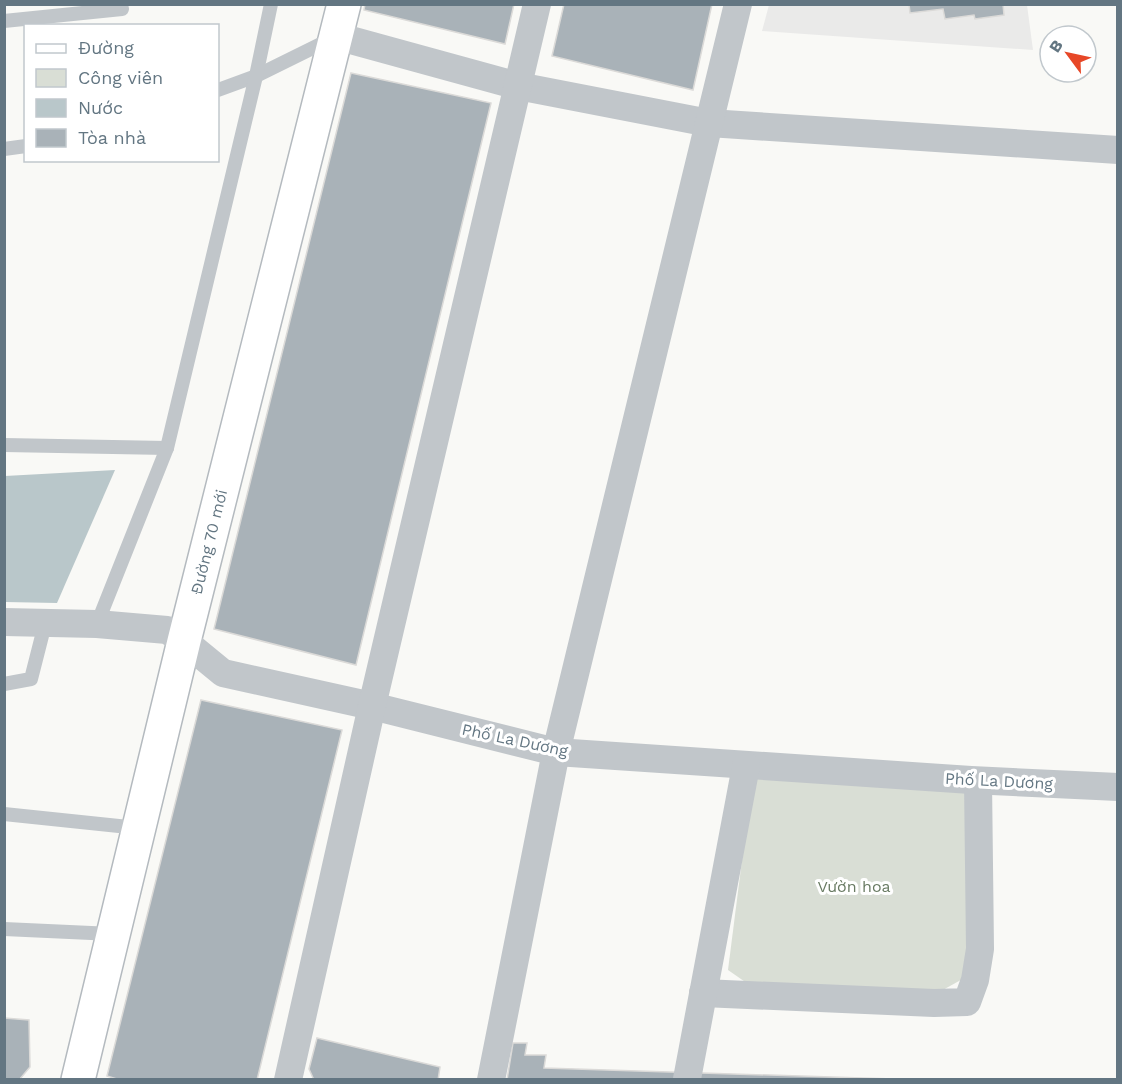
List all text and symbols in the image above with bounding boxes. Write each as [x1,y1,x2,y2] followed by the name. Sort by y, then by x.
[24,24,219,162] legend
[1038,24,1098,84] north arrow
[1045,36,1067,56] text: B
[78,37,134,58] text: Đường
[78,67,163,88] text: Công viên
[78,97,123,118] text: Nước
[78,127,146,148] text: Tòa nhà
[187,487,231,597] street label: Đường 70 mới
[460,719,570,761] street label: Phố La Dương
[945,769,1054,793] street label: Phố La Dương
[817,877,891,896] park label: Vườn hoa

